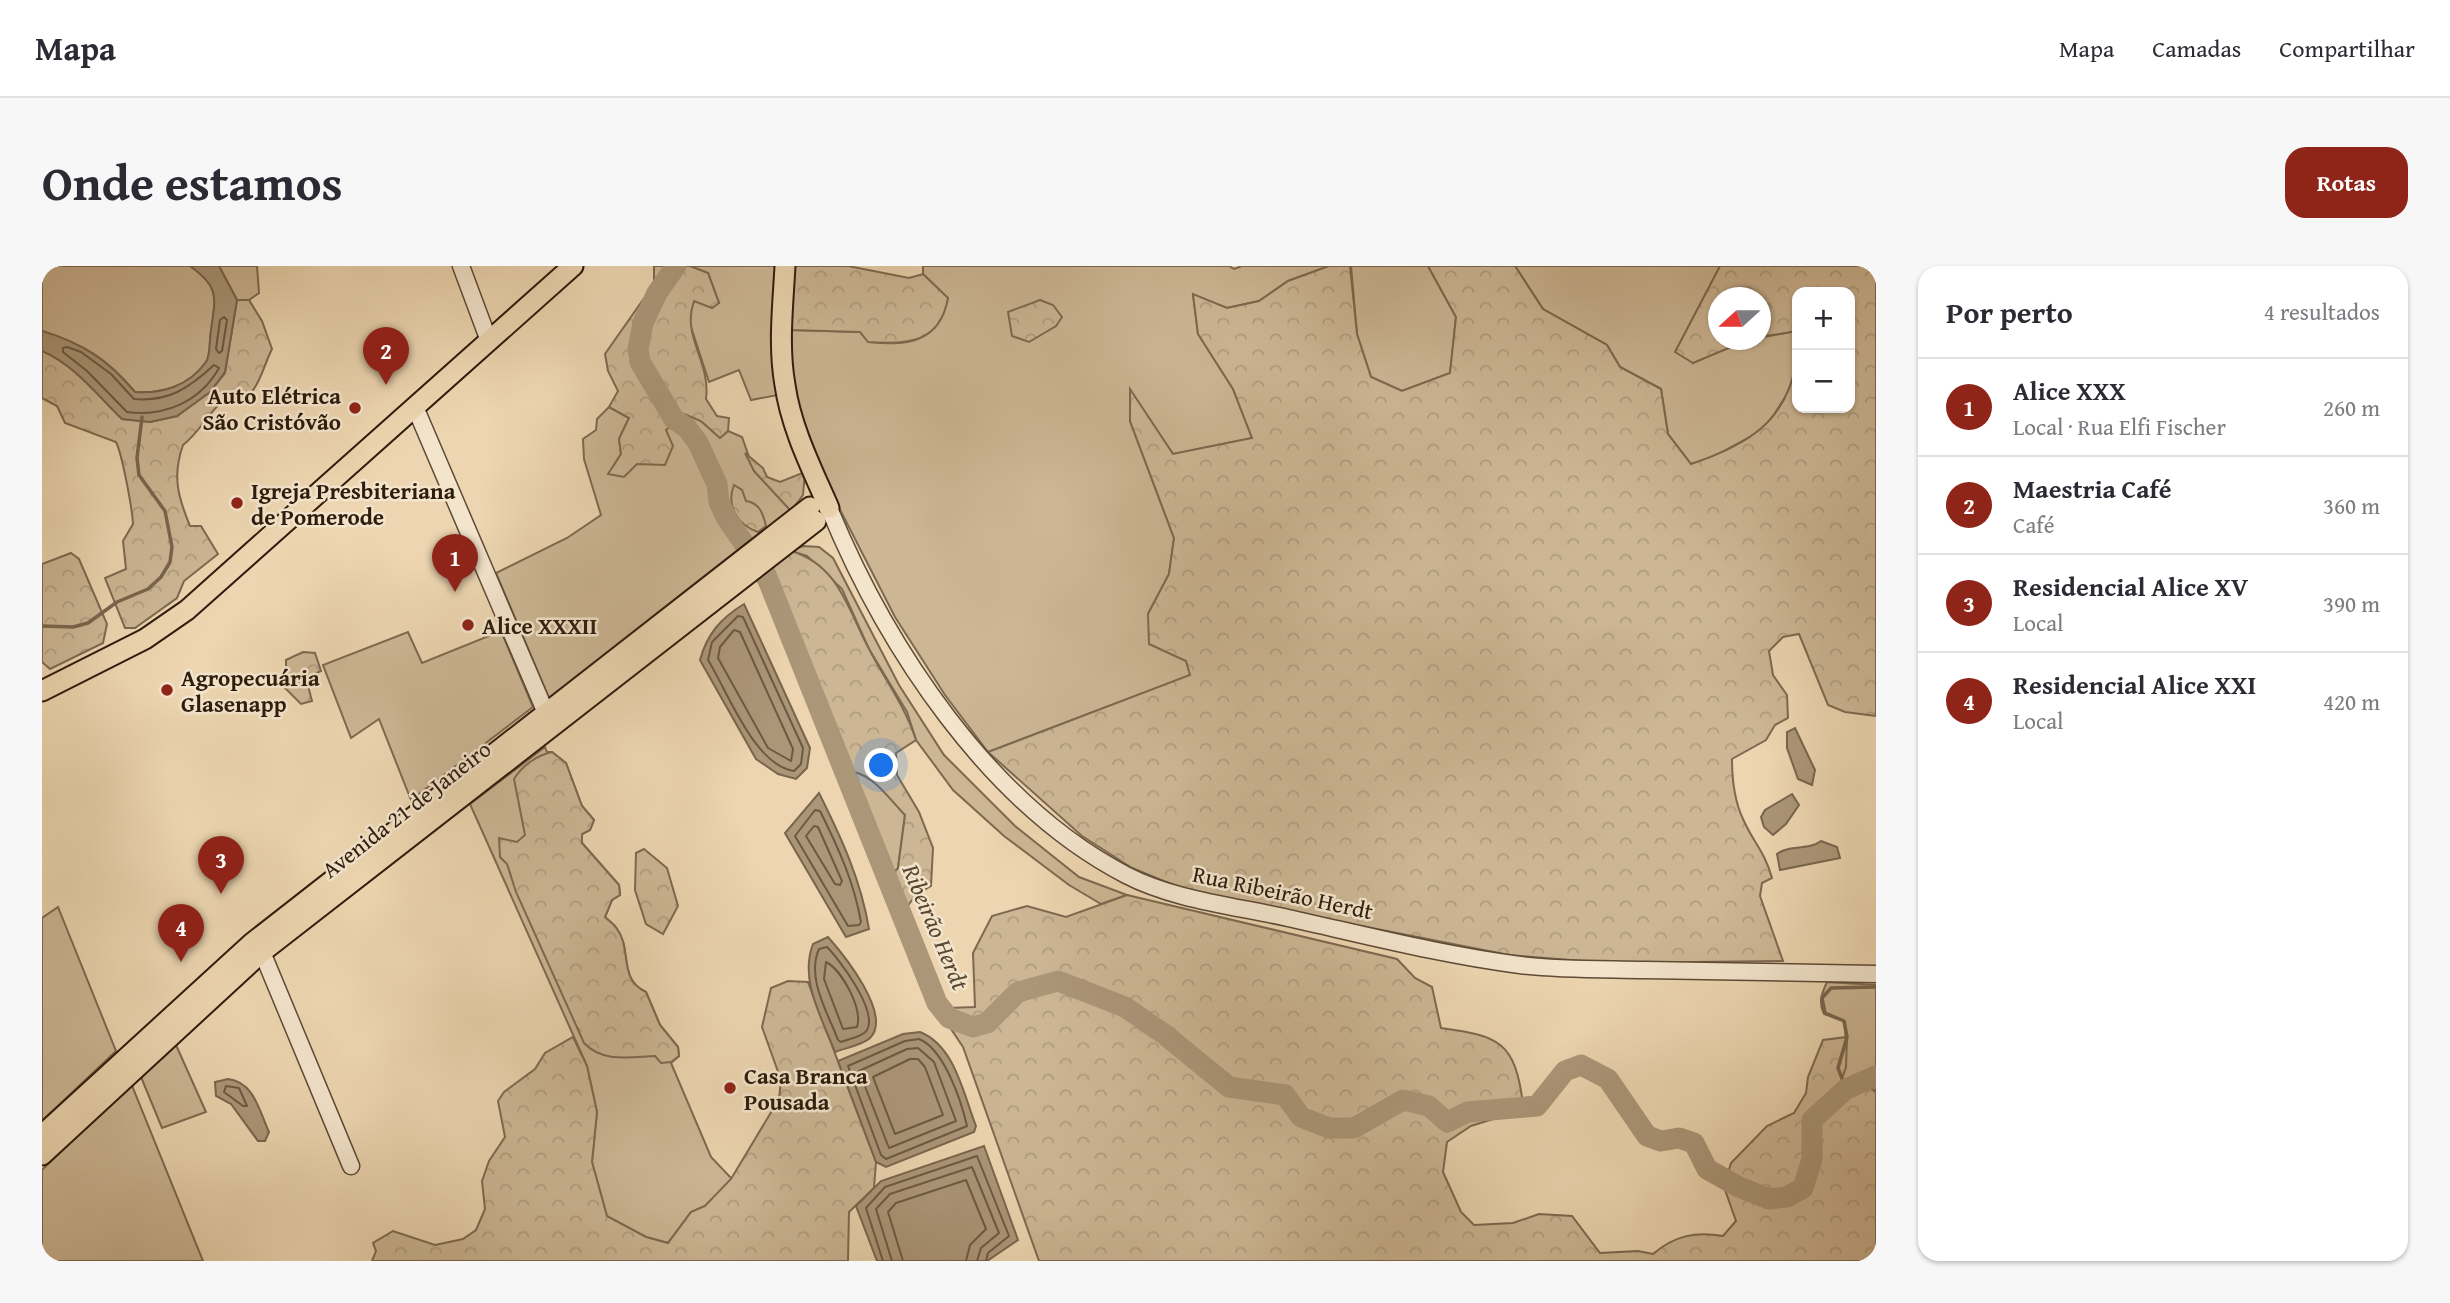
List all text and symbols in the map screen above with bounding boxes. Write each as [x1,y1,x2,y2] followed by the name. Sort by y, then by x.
[35,24,116,72] text: Mapa
[2059,31,2114,66] text: Mapa
[2152,31,2241,66] text: Camadas
[2279,31,2415,66] text: Compartilhar
[42,146,343,218] text: Onde estamos
[2285,147,2408,218] button: Rotas
[1708,287,1771,350] north arrow
[1792,287,1855,413] map controls
[1792,287,1855,350] button: +
[1946,290,2073,334] text: Por perto
[2264,295,2380,328] text: 4 resultados
[363,327,409,385] pin: 2
[1792,350,1855,413] button: −
[2013,371,2126,410] text: Alice XXX
[202,379,341,438] place label: Auto Elétrica São Cristóvão
[1963,391,1975,424] text: 1
[2323,391,2380,424] text: 260 m
[347,400,363,416] marker: Auto Elétrica São Cristóvão
[2013,410,2226,443] text: Local · Rua Elfi Fischer
[2013,469,2171,508] text: Maestria Café
[251,474,456,533] place label: Igreja Presbiteriana de Pomerode
[1963,489,1975,522] text: 2
[2323,489,2380,522] text: 360 m
[229,495,245,511] marker: Igreja Presbiteriana de Pomerode
[2013,508,2055,541] text: Café
[432,534,478,592] pin: 1
[2013,567,2249,606] text: Residencial Alice XV
[1963,587,1975,620] text: 3
[2323,587,2380,620] text: 390 m
[2013,606,2063,639] text: Local
[482,609,597,642] place label: Alice XXXII
[460,617,476,633] marker: Alice XXXII
[181,661,320,720] place label: Agropecuária Glasenapp
[2013,665,2256,704] text: Residencial Alice XXI
[159,682,175,698] marker: Agropecuária Glasenapp
[1963,685,1975,718] text: 4
[2323,685,2380,718] text: 420 m
[2013,704,2063,737] text: Local
[314,732,498,886] street label: Avenida 21 de Janeiro
[864,748,898,782] your location
[198,836,244,894] pin: 3
[1190,857,1376,927] street label: Rua Ribeirão Herdt
[893,858,978,996] water label: Ribeirão Herdt
[158,904,204,962] pin: 4
[744,1059,868,1118] place label: Casa Branca Pousada
[722,1080,738,1096] marker: Casa Branca Pousada

